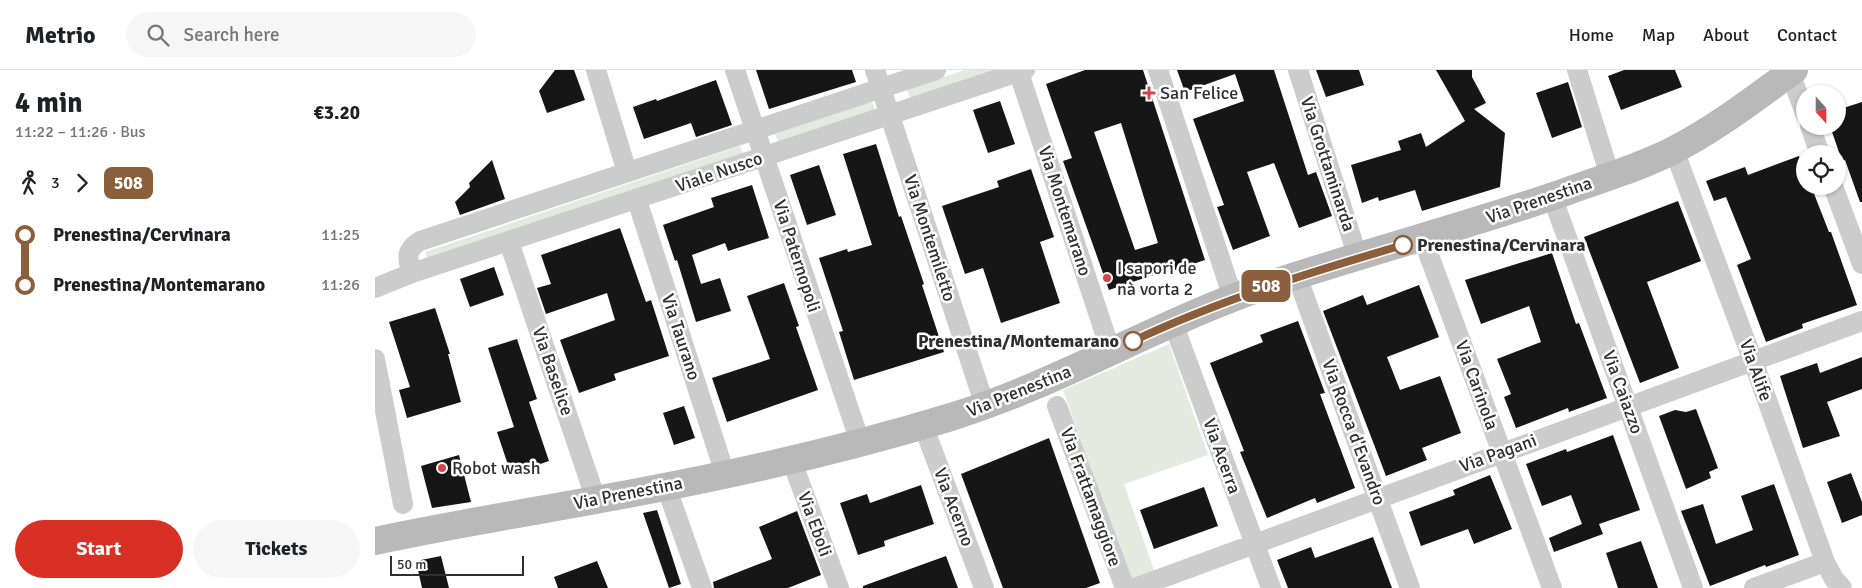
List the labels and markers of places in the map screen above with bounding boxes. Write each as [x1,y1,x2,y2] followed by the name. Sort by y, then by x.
[1160,82,1238,104] place label: San Felice
[1142,86,1156,100] marker: San Felice
[1417,234,1585,256] place label: Prenestina/Cervinara
[1393,235,1413,255] marker: Prenestina/Cervinara
[1117,257,1196,300] place label: I sapori de nà vorta 2
[1101,272,1113,284] marker: I sapori de nà vorta 2
[918,330,1119,352] place label: Prenestina/Montemarano
[1123,331,1143,351] marker: Prenestina/Montemarano
[452,457,541,479] place label: Robot wash
[436,462,448,474] marker: Robot wash

